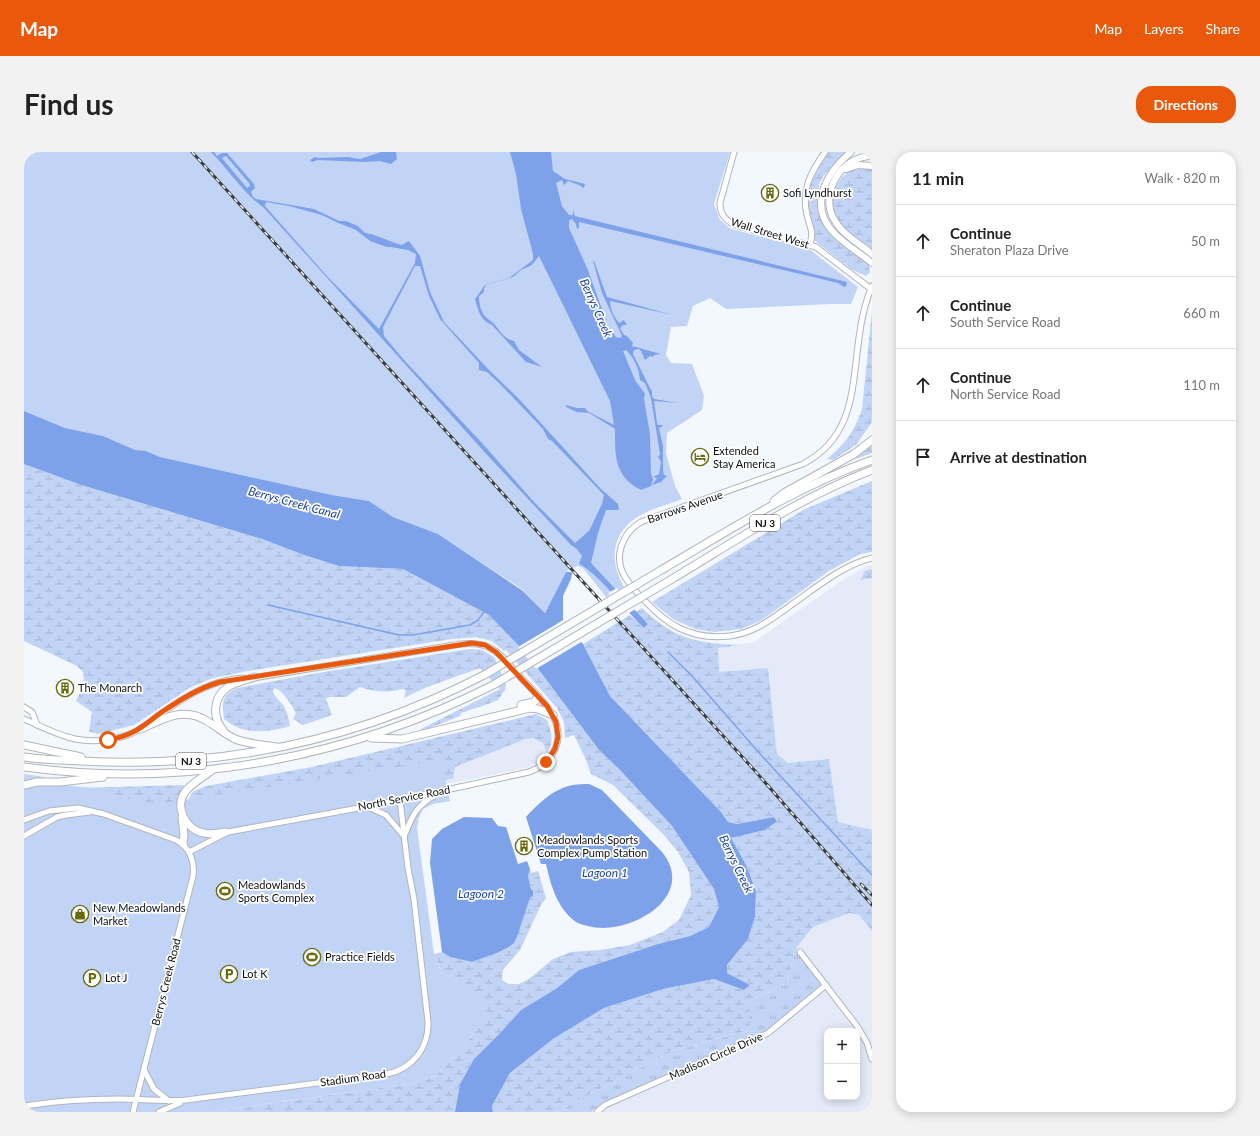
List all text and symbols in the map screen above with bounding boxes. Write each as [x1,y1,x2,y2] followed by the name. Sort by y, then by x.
[20,17,58,40] text: Map
[1094,20,1122,37] text: Map
[1144,20,1184,37] text: Layers
[1206,20,1240,37] text: Share
[1136,86,1236,123] button: Directions
[24,87,114,121] text: Find us
[912,168,964,189] text: 11 min
[1144,170,1220,186] text: Walk · 820 m
[760,183,780,203] building icon: Sofi Lyndhurst
[783,186,852,199] place label: Sofi Lyndhurst
[729,214,811,251] street label: Wall Street West
[950,224,1011,242] text: Continue
[912,230,934,252] icon: ahead
[1191,233,1220,249] text: 50 m
[950,242,1069,258] text: Sheraton Plaza Drive
[577,276,616,340] water label: Berrys Creek
[950,296,1011,314] text: Continue
[912,302,934,324] icon: ahead
[1183,305,1220,321] text: 660 m
[950,314,1060,330] text: South Service Road
[950,368,1011,386] text: Continue
[912,374,934,396] icon: ahead
[1183,377,1220,393] text: 110 m
[950,386,1061,402] text: North Service Road
[713,444,776,470] place label: Extended Stay America
[912,446,934,468] icon: arrive
[690,447,710,467] hotel icon: Extended Stay America
[950,448,1087,466] text: Arrive at destination
[247,483,342,522] water label: Berrys Creek Canal
[646,488,724,525] street label: Barrows Avenue
[750,515,780,531] road number: NJ 3
[55,678,75,698] building icon: The Monarch
[78,681,142,694] place label: The Monarch
[99,731,117,749] route start
[176,753,206,769] road number: NJ 3
[537,753,555,771] route end
[357,782,451,813] street label: North Service Road
[716,832,757,896] water label: Berrys Creek
[537,833,647,859] place label: Meadowlands Sports Complex Pump Station
[514,836,534,856] building icon: Meadowlands Sports Complex Pump Station
[582,865,628,880] water label: Lagoon 1
[238,878,315,904] place label: Meadowlands Sports Complex
[215,881,235,901] sports icon: Meadowlands Sports Complex
[458,886,504,901] water label: Lagoon 2
[93,901,186,927] place label: New Meadowlands Market
[70,904,90,924] shop icon: New Meadowlands Market
[148,937,183,1027] street label: Berrys Creek Road
[302,947,322,967] sports icon: Practice Fields
[325,950,395,963] place label: Practice Fields
[219,964,239,984] parking icon: Lot K
[242,967,268,980] place label: Lot K
[82,968,102,988] parking icon: Lot J
[105,971,127,984] place label: Lot J
[824,1028,860,1100] map controls
[824,1028,860,1064] button: +
[667,1029,765,1082] street label: Madison Circle Drive
[824,1064,860,1100] button: −
[319,1066,387,1089] street label: Stadium Road

